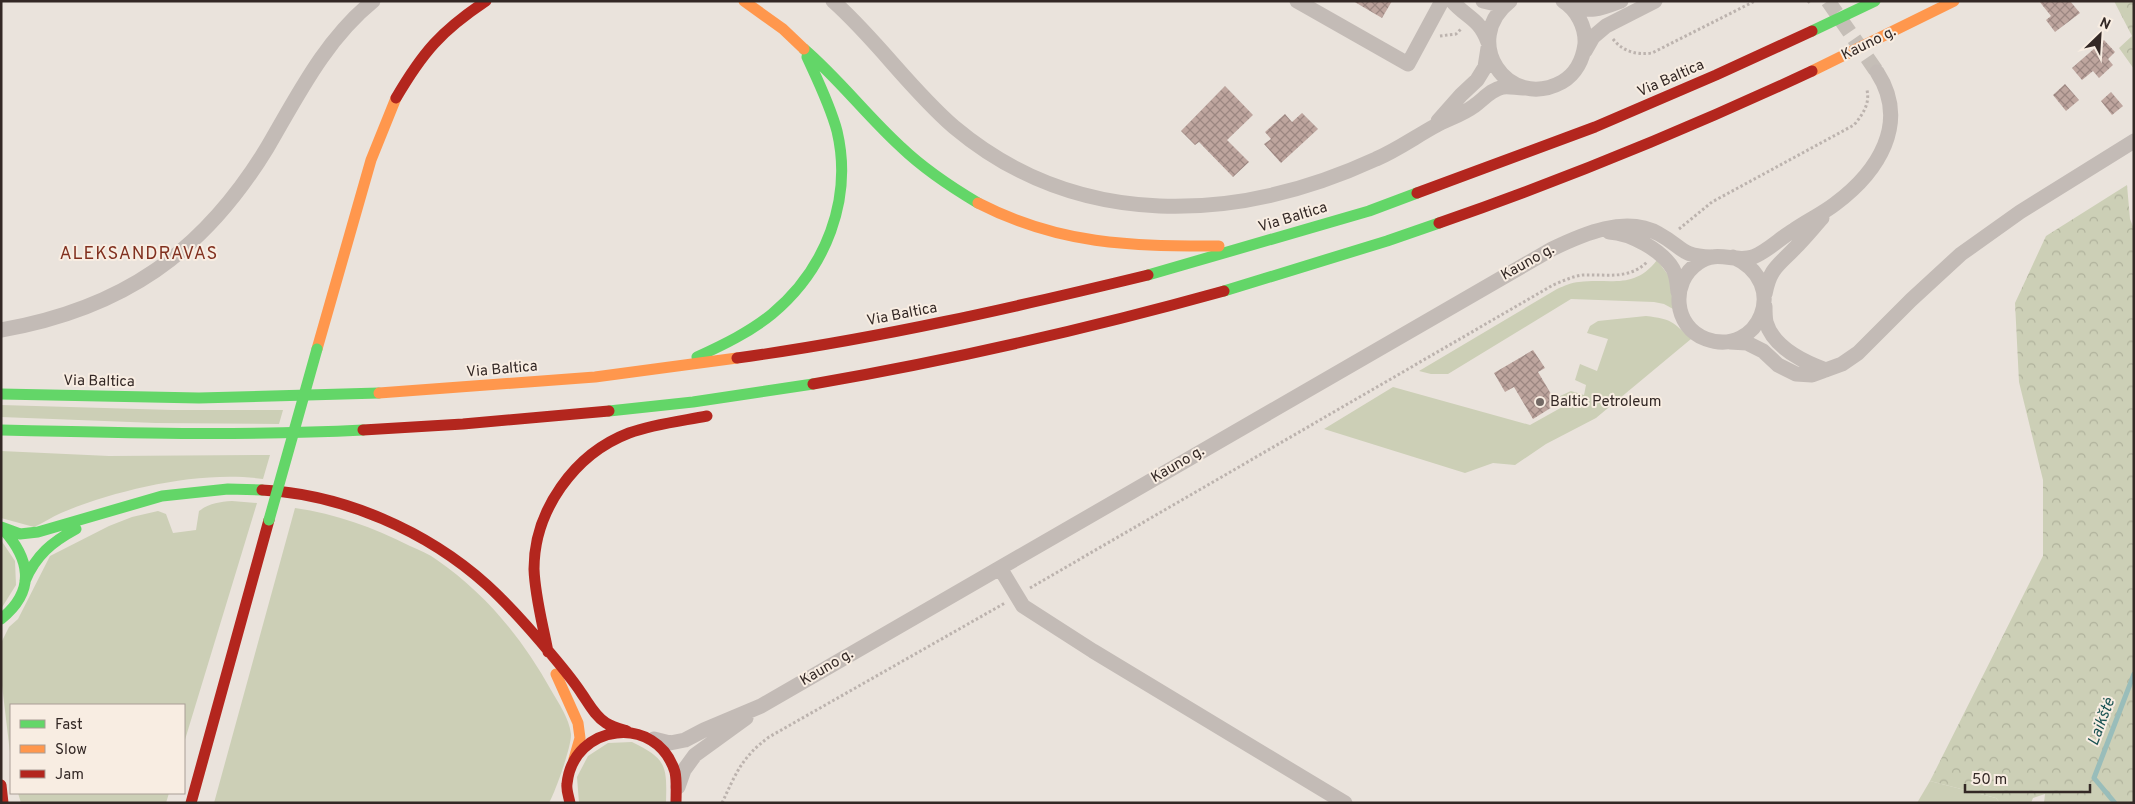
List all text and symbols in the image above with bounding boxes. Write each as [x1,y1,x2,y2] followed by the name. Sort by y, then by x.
[2075,10,2125,60] north arrow
[2097,15,2113,34] text: N
[1839,23,1899,65] street label: Kauno g.
[1635,56,1707,102] street label: Via Baltica
[1256,199,1330,237] street label: Via Baltica
[1498,241,1558,285] street label: Kauno g.
[60,243,218,266] district label: ALEKSANDRAVAS
[865,299,939,331] street label: Via Baltica
[466,357,538,383] street label: Via Baltica
[63,372,135,392] street label: Via Baltica
[1550,393,1662,412] place label: Baltic Petroleum
[1534,396,1546,408] marker: Baltic Petroleum
[1148,442,1208,488] street label: Kauno g.
[797,645,857,691] street label: Kauno g.
[2084,695,2120,749] water label: Laikštė
[10,704,185,794] legend
[55,716,83,735] text: Fast
[55,741,87,760] text: Slow
[1965,762,2090,794] scale bar
[55,766,84,785] text: Jam
[1972,771,2007,790] text: 50 m

